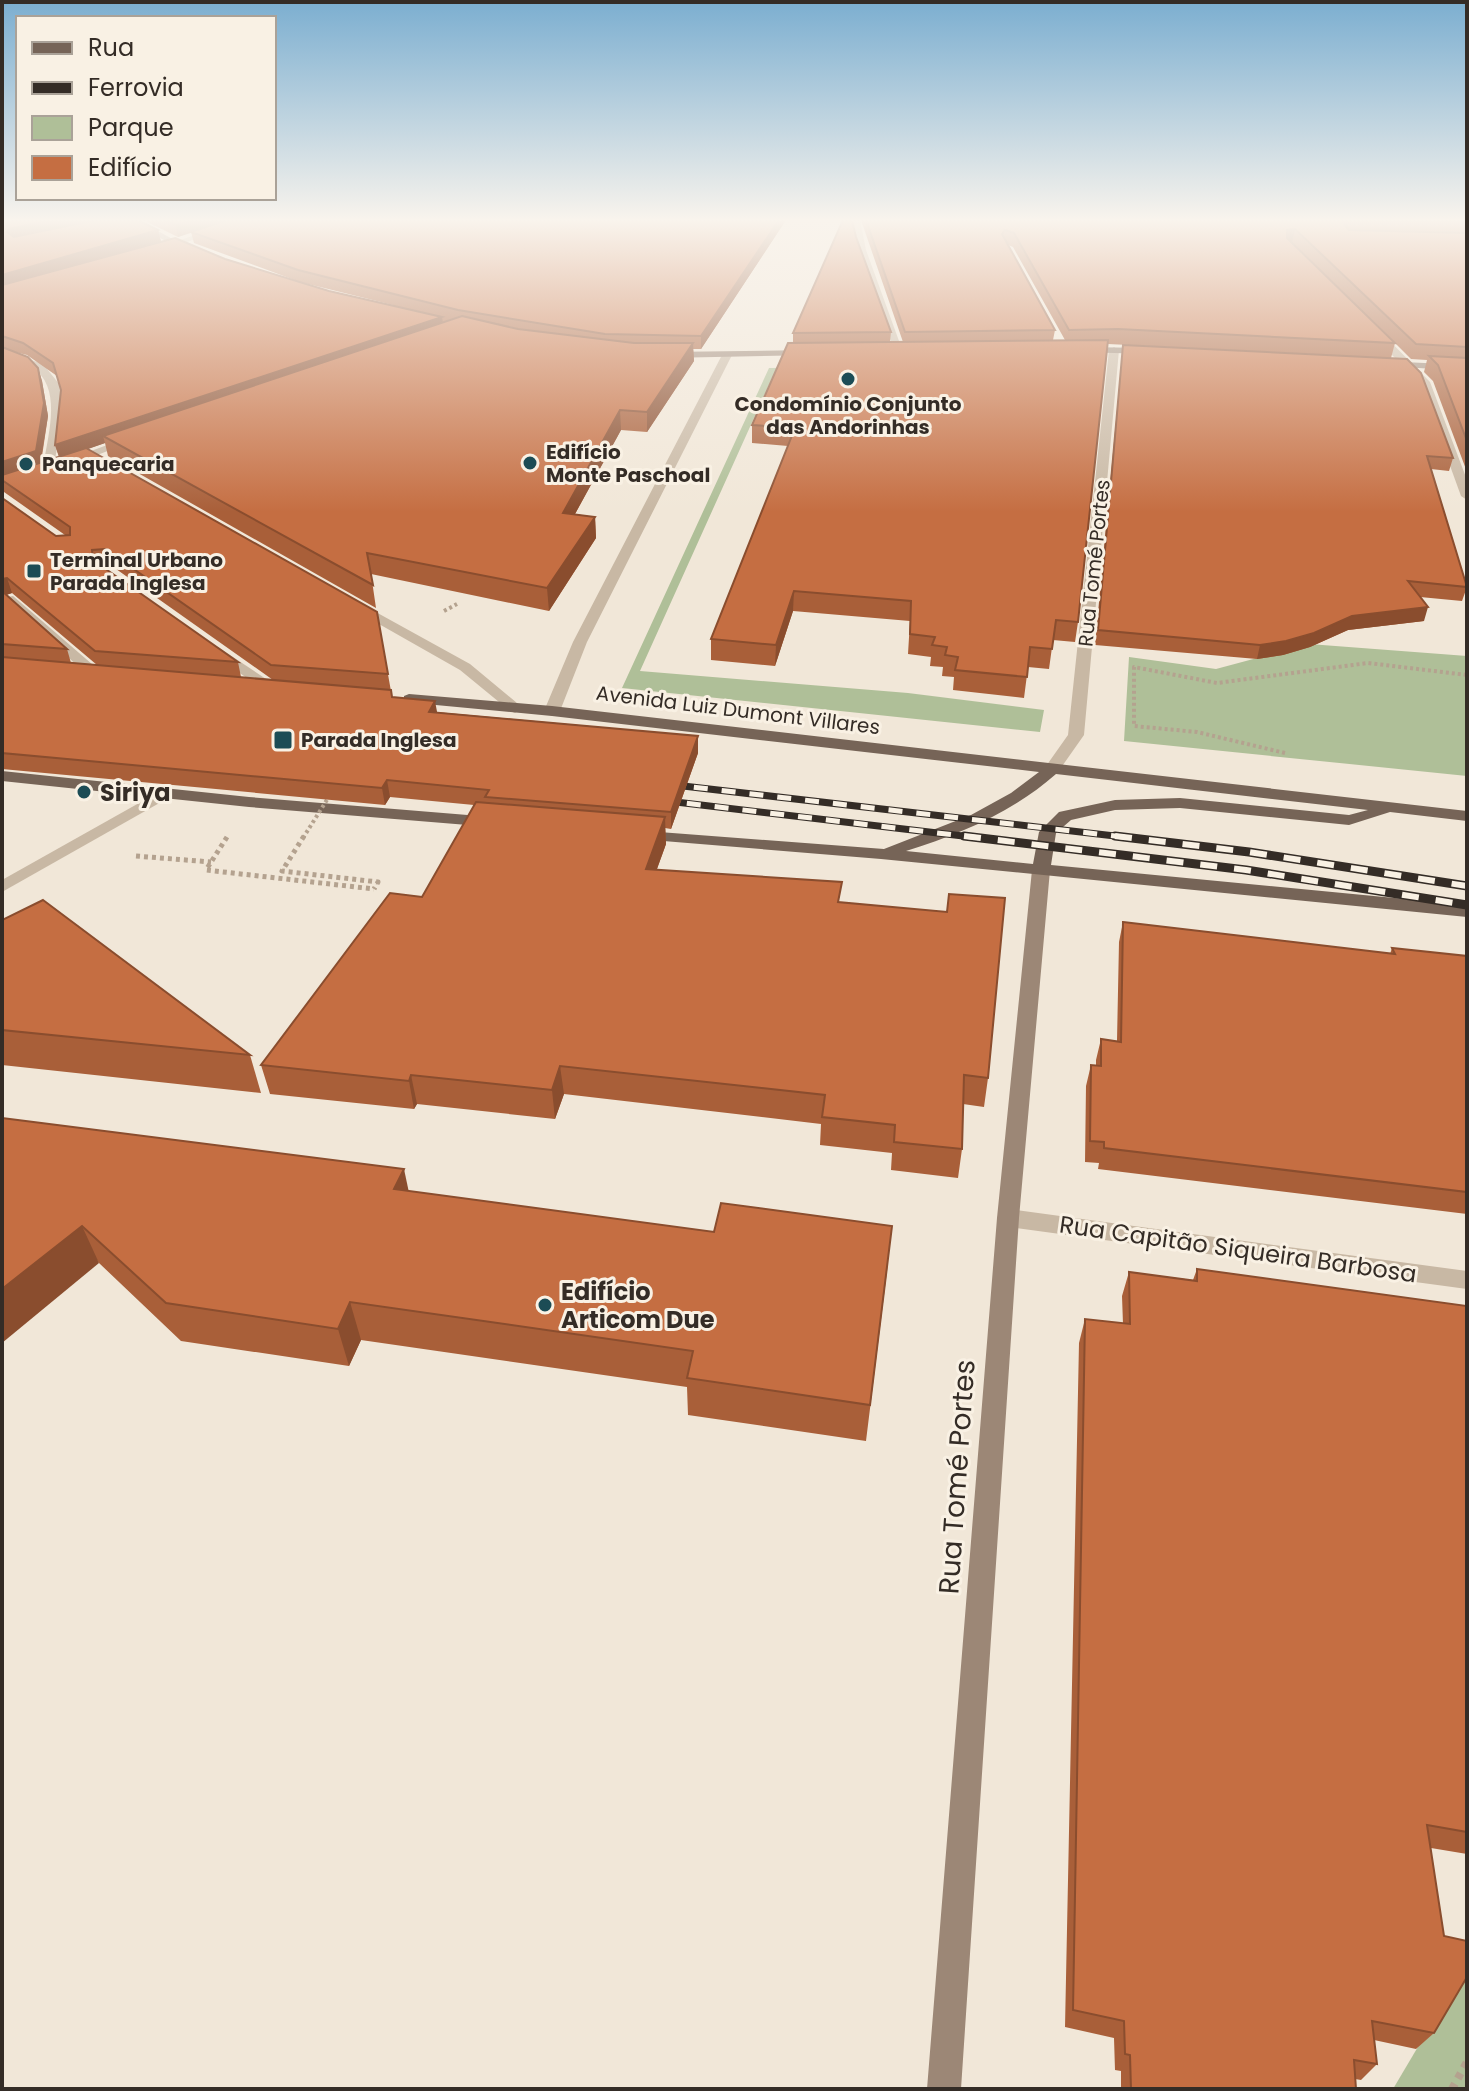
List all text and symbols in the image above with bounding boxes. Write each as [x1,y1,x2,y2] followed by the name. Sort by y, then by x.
[16,16,276,200] legend
[88,31,134,64] text: Rua
[88,71,184,104] text: Ferrovia
[88,111,174,144] text: Parque
[88,151,172,184] text: Edifício
[839,370,857,388] marker: Condomínio Conjunto das Andorinhas
[735,390,962,441] place label: Condomínio Conjunto das Andorinhas
[546,438,710,489] place label: Edifício Monte Paschoal
[42,450,175,478] place label: Panquecaria
[521,454,539,472] marker: Edifício Monte Paschoal
[17,455,35,473] marker: Panquecaria
[1071,478,1117,648] street label: Rua Tomé Portes
[50,546,223,597] place label: Terminal Urbano Parada Inglesa
[25,562,43,580] marker: Terminal Urbano Parada Inglesa
[594,679,882,741] street label: Avenida Luiz Dumont Villares
[301,726,457,754] place label: Parada Inglesa
[272,729,294,751] marker: Parada Inglesa
[100,776,171,809] place label: Siriya
[75,783,93,801] marker: Siriya
[1057,1208,1419,1290] street label: Rua Capitão Siqueira Barbosa
[561,1275,715,1336] place label: Edifício Articom Due
[536,1296,554,1314] marker: Edifício Articom Due
[929,1359,985,1595] street label: Rua Tomé Portes

